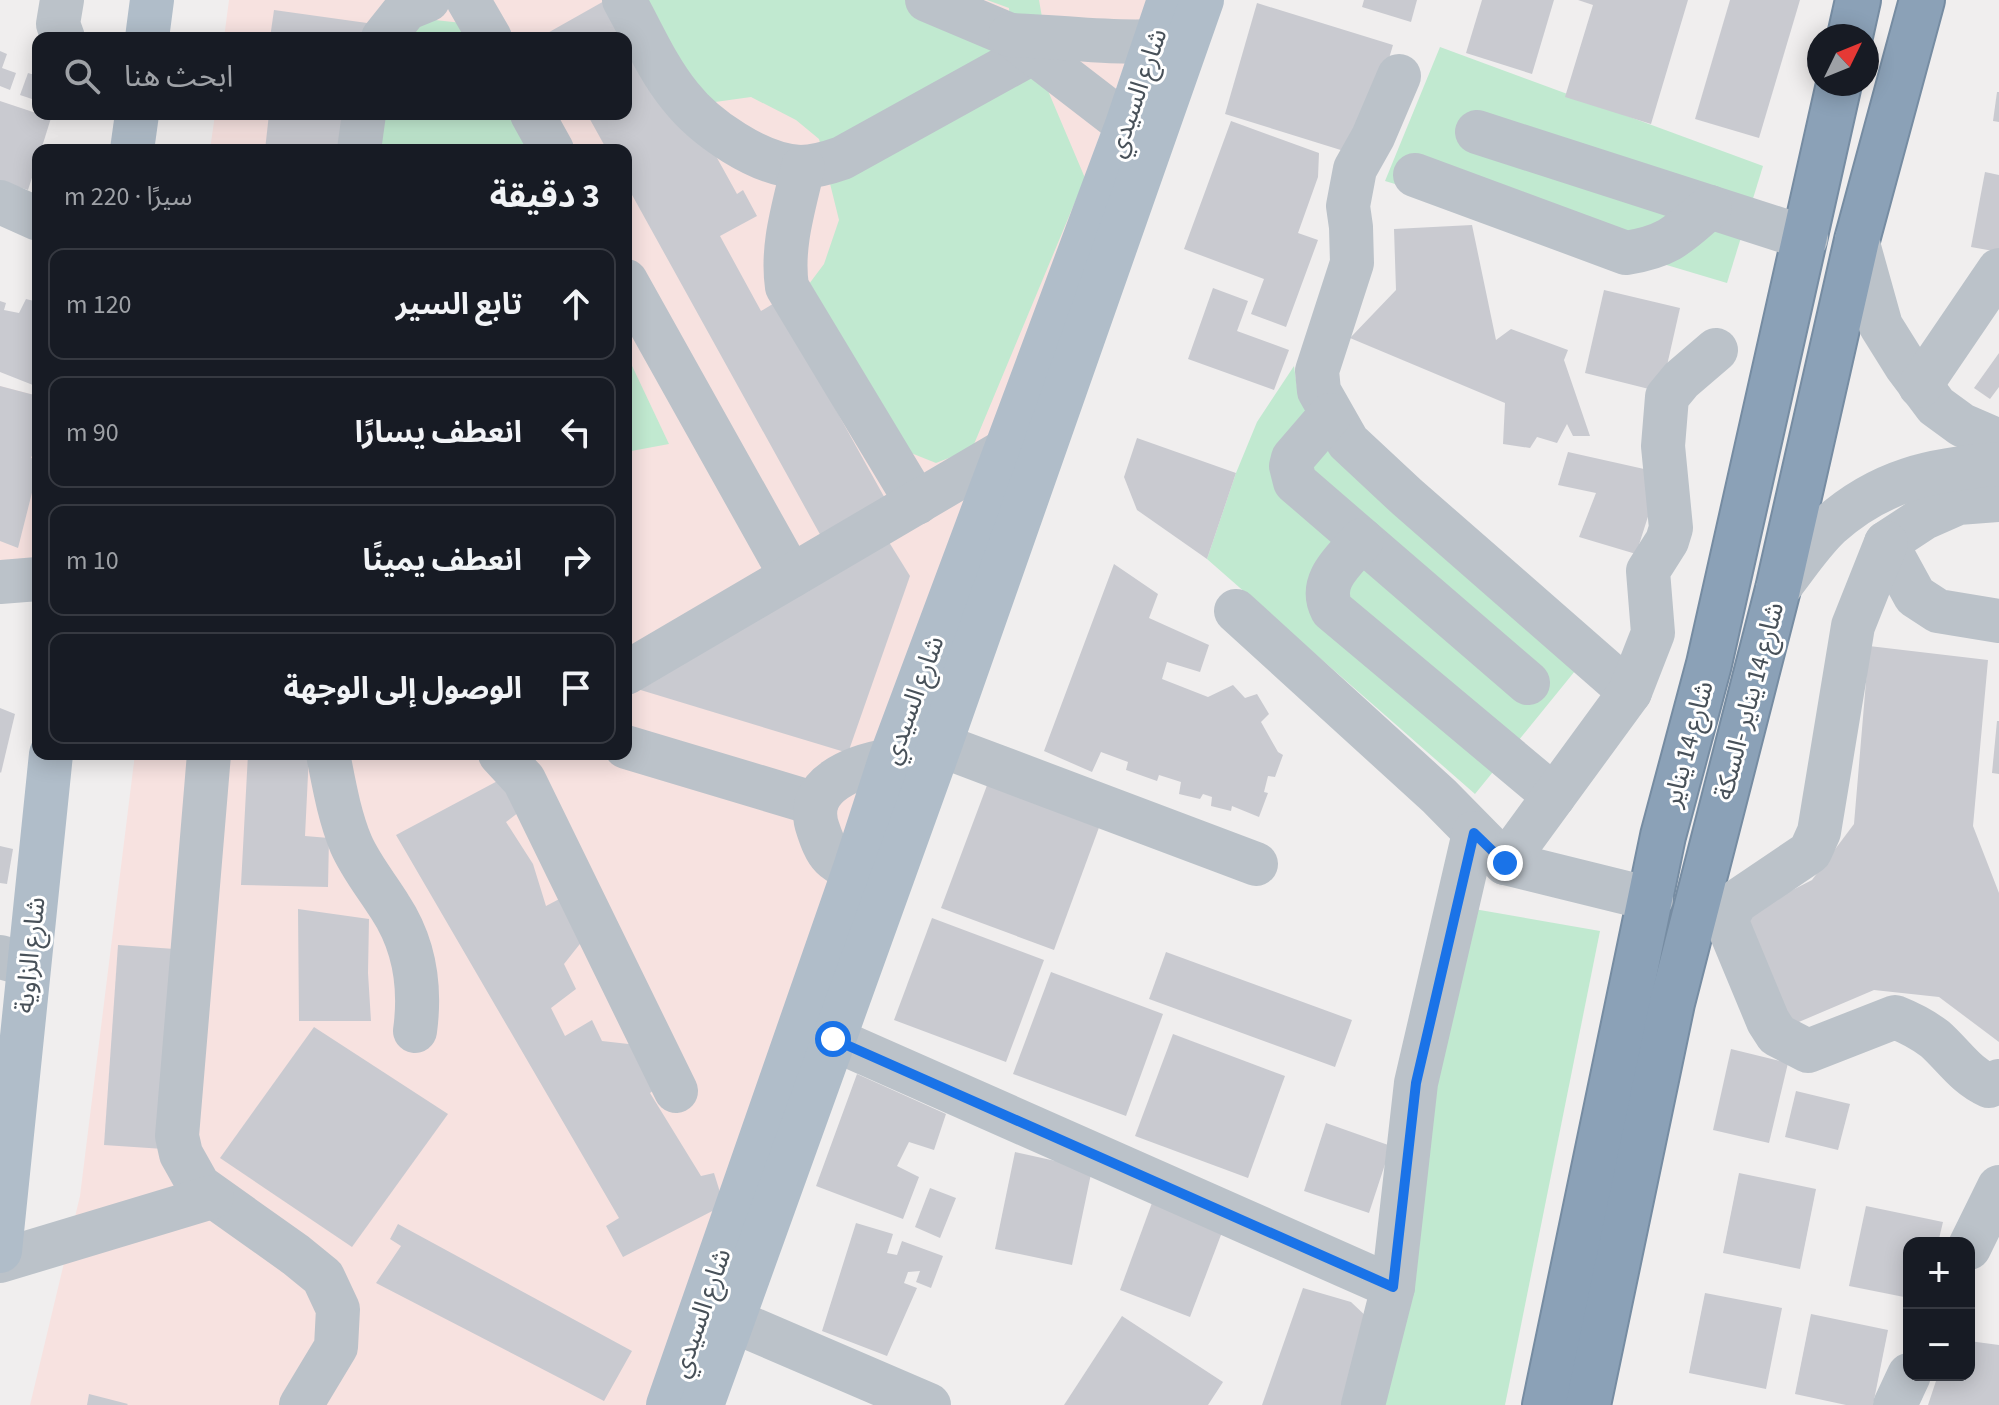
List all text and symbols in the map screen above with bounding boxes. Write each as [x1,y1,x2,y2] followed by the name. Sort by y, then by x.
[1098,24,1177,163] street label: شارع السيدي
[1807,24,1879,96] north arrow
[32,32,632,120] search box
[60,54,104,98] icon: search
[124,55,233,98] text: ابحث هنا
[490,172,600,221] text: 3 دقيقة
[64,178,192,215] text: سيرًا · 220 m
[554,282,598,326] icon: ahead
[396,283,522,326] text: تابع السير
[66,286,132,323] text: 120 m
[554,410,598,454] icon: left
[355,411,522,454] text: انعطف يسارًا
[66,414,119,451] text: 90 m
[554,538,598,582] icon: right
[363,539,522,582] text: انعطف يمينًا
[66,542,119,579] text: 10 m
[1705,598,1793,804] street label: شارع 14 يناير -السكة
[873,631,954,770] street label: شارع السيدي
[554,666,598,710] icon: arrive
[283,667,522,710] text: الوصول إلى الوجهة
[1653,677,1723,812] street label: شارع 14 يناير
[1487,845,1523,881] route end
[6,895,54,1015] street label: شارع الزاوية
[815,1021,851,1057] route start
[1903,1237,1975,1381] map controls
[1903,1237,1975,1309] button: +
[662,1244,741,1383] street label: شارع السيدي
[1903,1309,1975,1381] button: −

